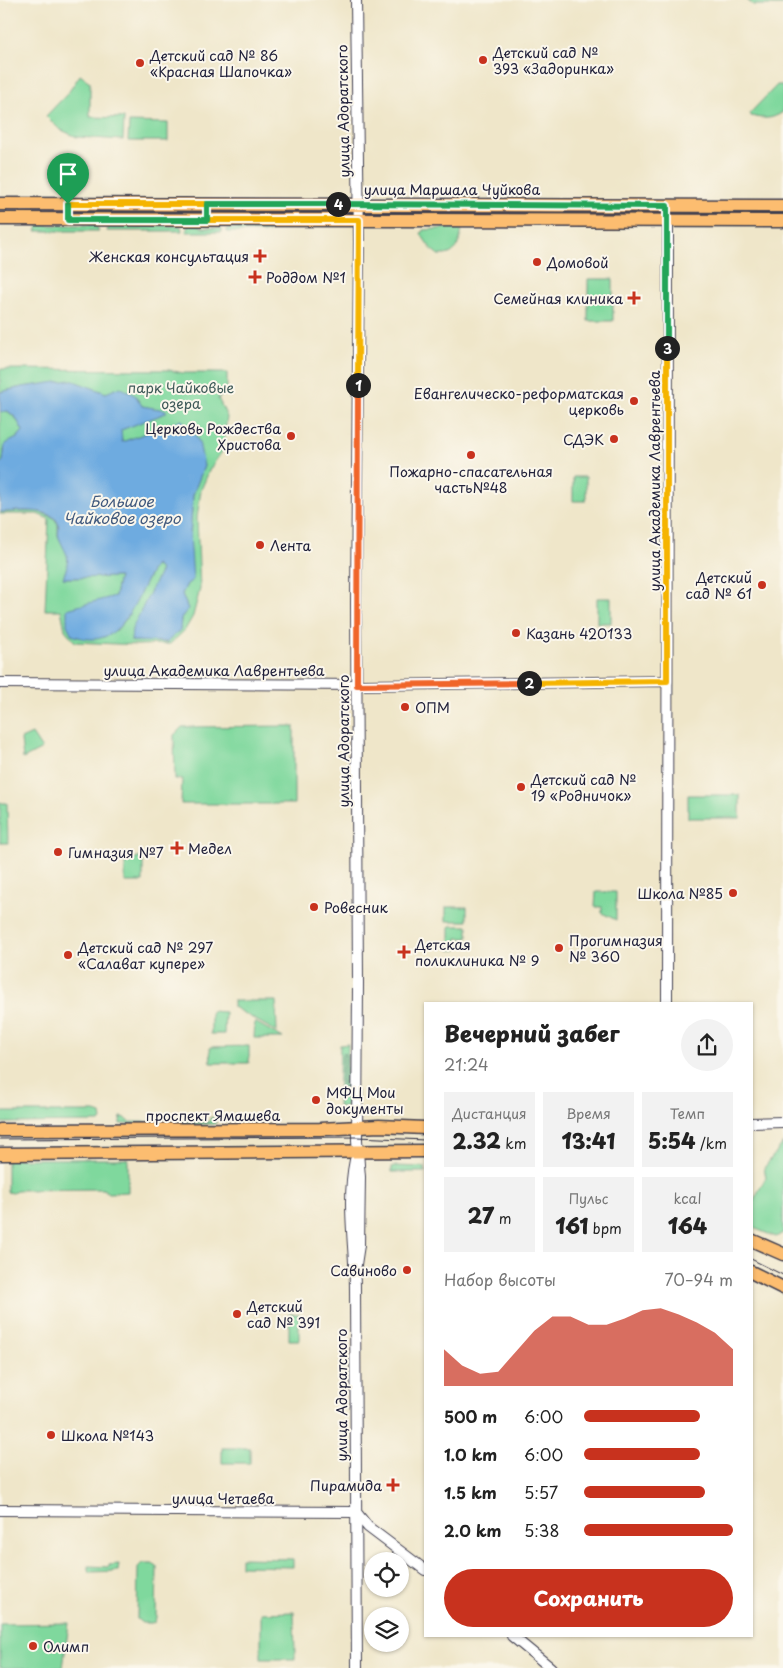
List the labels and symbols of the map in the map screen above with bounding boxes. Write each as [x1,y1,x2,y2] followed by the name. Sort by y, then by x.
[492,42,614,79] place label: Детский сад № 393 «Задоринка»
[331,44,355,178] street label: улица Адоратского
[149,45,292,82] place label: Детский сад № 86 «Красная Шапочка»
[477,54,489,66] marker: Детский сад № 393 «Задоринка»
[134,57,146,69] marker: Детский сад № 86 «Красная Шапочка»
[47,153,89,204] pin
[364,179,540,200] street label: улица Маршала Чуйкова
[326,192,350,216] pin: 4
[89,246,249,267] place label: Женская консультация
[253,249,267,263] marker: Женская консультация
[546,252,608,273] place label: Домовой
[531,256,543,268] marker: Домовой
[266,267,346,288] place label: Роддом №1
[248,270,262,284] marker: Роддом №1
[493,288,623,309] place label: Семейная клиника
[627,291,641,305] marker: Семейная клиника
[654,336,680,360] pin: 3
[644,370,665,592] street label: улица Академика Лаврентьева
[346,372,370,398] pin: 1
[128,377,235,414] park label: парк Чайковые озера
[414,383,624,420] place label: Евангелическо-реформатская церковь
[628,395,640,407] marker: Евангелическо-реформатская церковь
[145,418,281,455] place label: Церковь Рождества Христова
[563,429,604,450] place label: СДЭК
[285,430,297,442] marker: Церковь Рождества Христова
[608,433,620,445] marker: СДЭК
[465,449,477,461] marker: Пожарно-спасательная часть№48
[389,461,553,498] place label: Пожарно-спасательная часть№48
[64,489,182,529] water label: Большое Чайковое озеро
[270,535,311,556] place label: Лента
[254,539,266,551] marker: Лента
[686,567,752,604] place label: Детский сад № 61
[756,579,768,591] marker: Детский сад № 61
[526,623,632,644] place label: Казань 420133
[510,627,522,639] marker: Казань 420133
[103,660,325,681] street label: улица Академика Лаврентьева
[516,670,542,696] pin: 2
[333,674,354,808] street label: улица Адоратского
[415,697,450,718] place label: ОПМ
[399,701,411,713] marker: ОПМ
[530,769,636,806] place label: Детский сад № 19 «Родничок»
[515,781,527,793] marker: Детский сад № 19 «Родничок»
[188,838,232,859] place label: Медел
[170,841,184,855] marker: Медел
[68,842,164,863] place label: Гимназия №7
[52,846,64,858] marker: Гимназия №7
[637,883,723,904] place label: Школа №85
[727,887,739,899] marker: Школа №85
[324,897,389,918] place label: Ровесник
[308,901,320,913] marker: Ровесник
[569,930,663,967] place label: Прогимназия № 360
[414,934,540,971] place label: Детская поликлиника № 9
[77,937,213,974] place label: Детский сад № 297 «Салават купере»
[553,942,565,954] marker: Прогимназия № 360
[397,945,411,959] marker: Детская поликлиника № 9
[62,949,74,961] marker: Детский сад № 297 «Салават купере»
[326,1082,403,1119] place label: МФЦ Мои документы
[310,1094,322,1106] marker: МФЦ Мои документы
[146,1105,280,1126] street label: проспект Ямашева
[330,1260,397,1281] place label: Савиново
[401,1264,413,1276] marker: Савиново
[246,1296,320,1333] place label: Детский сад № 391
[231,1308,243,1320] marker: Детский сад № 391
[331,1328,352,1462] street label: улица Адоратского
[61,1425,154,1446] place label: Школа №143
[45,1429,57,1441] marker: Школа №143
[310,1475,382,1496] place label: Пирамида
[386,1478,400,1492] marker: Пирамида
[172,1488,275,1509] street label: улица Четаева
[43,1636,89,1657] place label: Олимп
[27,1640,39,1652] marker: Олимп

